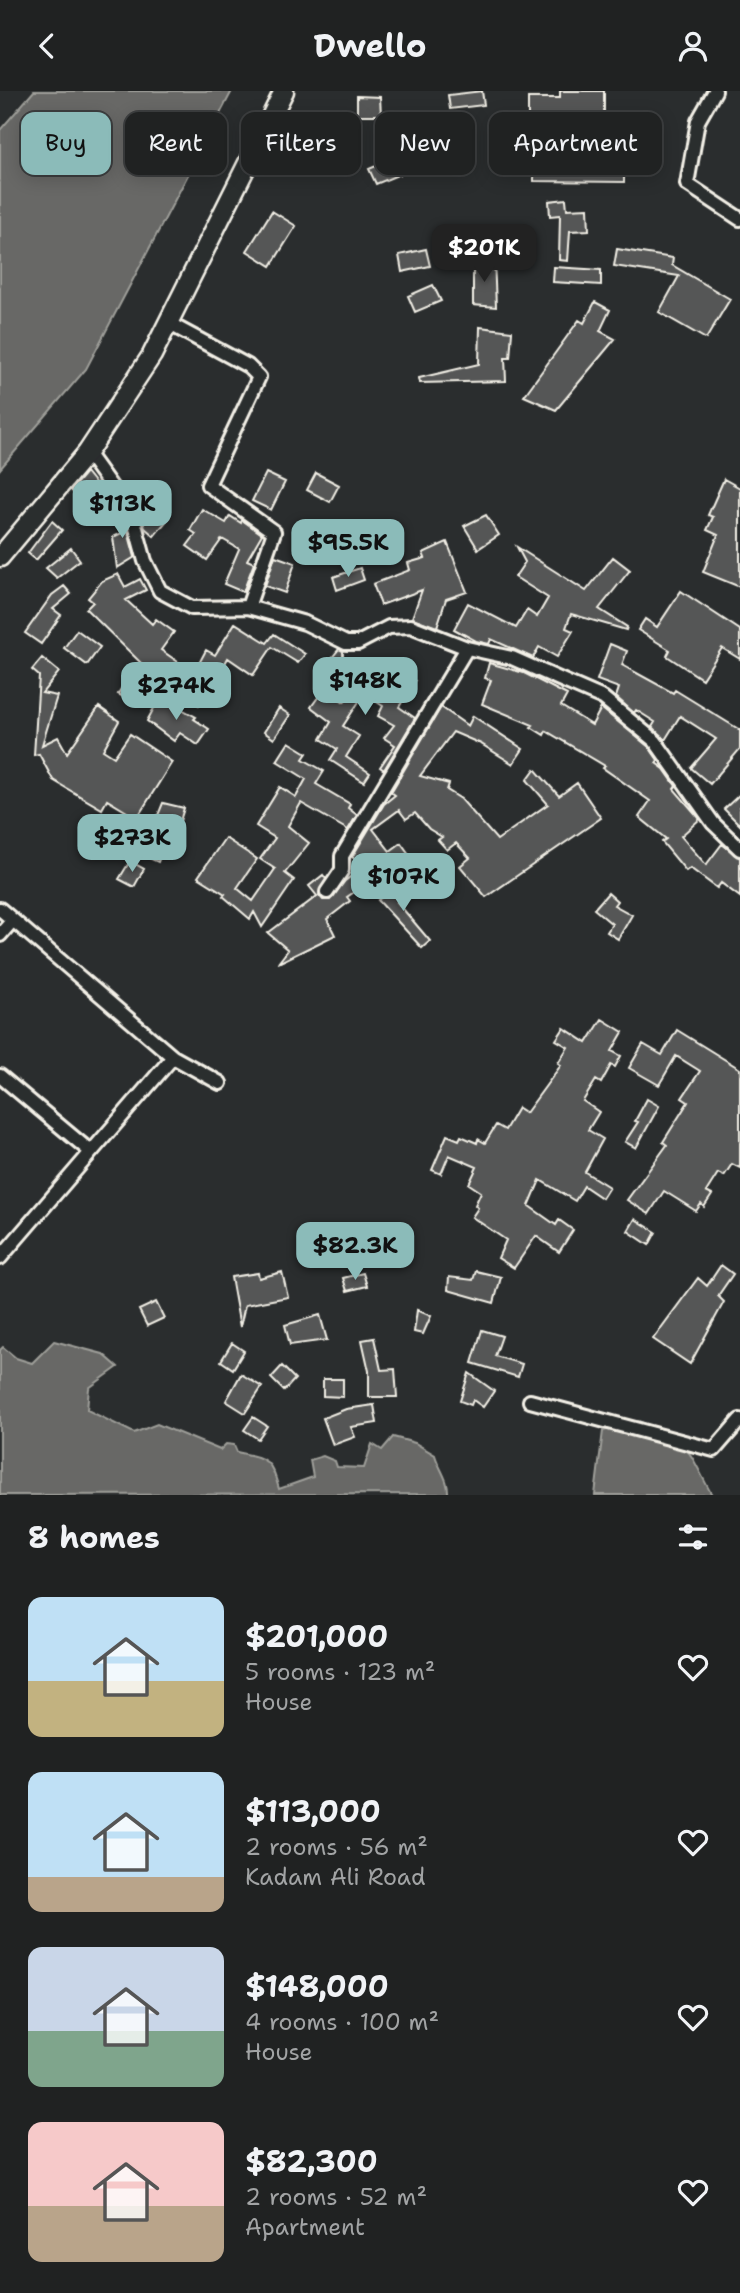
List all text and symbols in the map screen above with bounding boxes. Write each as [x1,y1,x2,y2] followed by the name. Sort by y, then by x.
[314,24,426,67] text: Dwello
[28,27,66,65] icon: back
[674,27,712,65] icon: person
[21,112,111,175] chip: Buy
[125,112,227,175] chip: Rent
[241,112,361,175] chip: Filters
[375,112,475,175] chip: New
[489,112,662,175] chip: Apartment
[435,225,533,284] pin: $201K
[448,232,520,262] text: $201K
[73,481,171,540] pin: $113K
[89,488,155,518] text: $113K
[291,519,405,579] pin: $95.5K
[307,527,389,557] text: $95.5K
[316,657,414,717] pin: $148K
[127,663,225,722] pin: $274K
[329,665,401,695] text: $148K
[137,670,215,700] text: $274K
[83,815,181,874] pin: $273K
[93,822,171,852] text: $273K
[354,853,452,913] pin: $107K
[367,861,439,891] text: $107K
[298,1223,412,1282] pin: $82.3K
[312,1230,398,1260] text: $82.3K
[28,1517,160,1558] text: 8 homes
[674,1518,712,1556] icon: filters
[245,1616,388,1657] text: $201,000
[84,1625,168,1709] icon: home
[674,1648,712,1686] icon: heart
[245,1657,435,1687] text: 5 rooms · 123 m²
[245,1687,313,1717] text: House
[245,1791,381,1832] text: $113,000
[84,1800,168,1884] icon: home
[674,1823,712,1861] icon: heart
[245,1832,428,1862] text: 2 rooms · 56 m²
[245,1862,426,1892] text: Kadam Ali Road
[245,1966,389,2007] text: $148,000
[84,1975,168,2059] icon: home
[674,1998,712,2036] icon: heart
[245,2007,439,2037] text: 4 rooms · 100 m²
[245,2037,313,2067] text: House
[245,2141,378,2182] text: $82,300
[84,2150,168,2234] icon: home
[674,2173,712,2211] icon: heart
[245,2182,427,2212] text: 2 rooms · 52 m²
[245,2212,365,2242] text: Apartment

